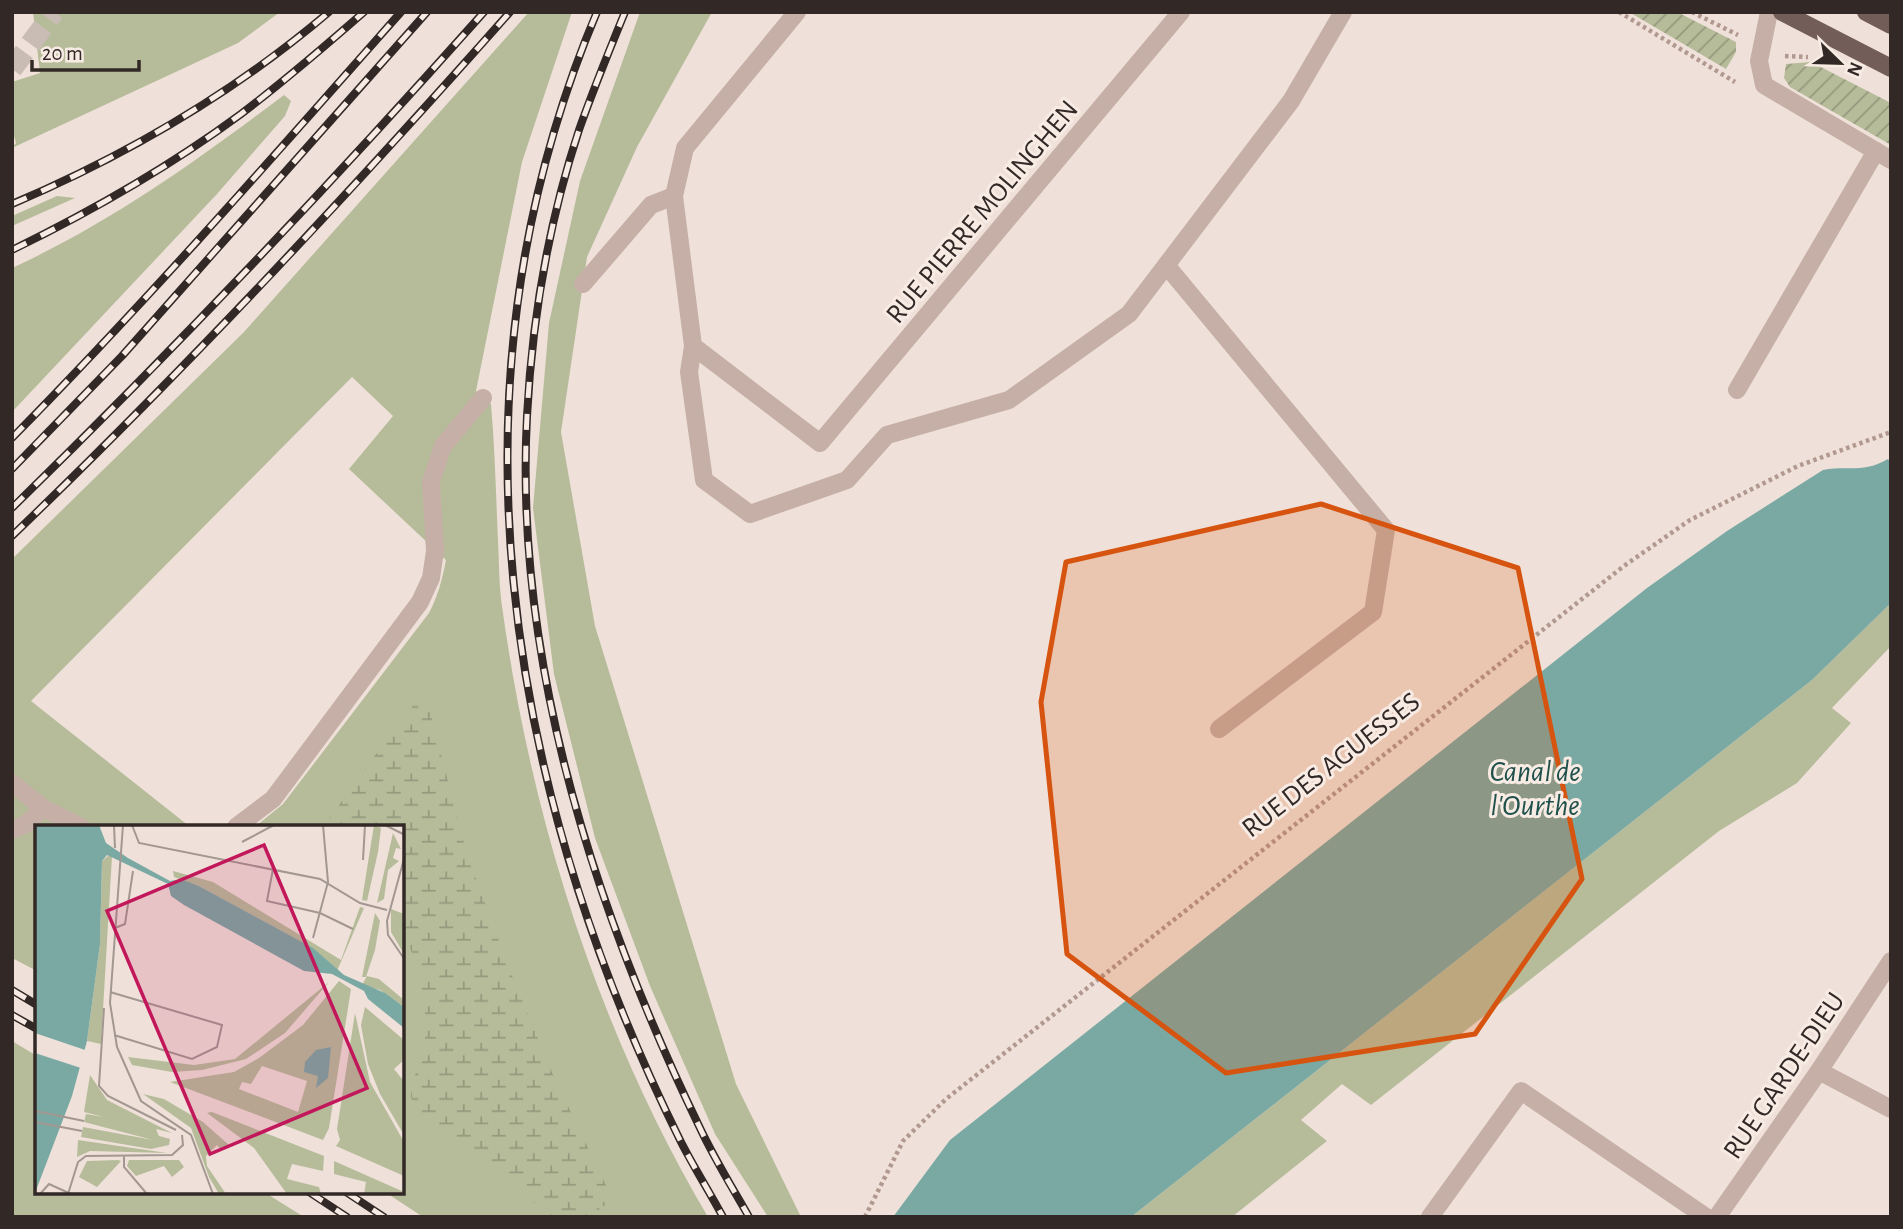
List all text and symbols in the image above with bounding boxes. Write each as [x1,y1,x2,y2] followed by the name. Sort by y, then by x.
[32,28,138,72] scale bar
[1805,28,1875,98] north arrow
[42,43,83,64] text: 20 m
[1843,59,1866,79] text: N
[881,95,1084,329] street label: RUE PIERRE MOLINGHEN
[1237,688,1425,843] street label: RUE DES AGUESSES
[1489,757,1581,821] water label: Canal de l'Ourthe
[35,825,404,1194] inset map
[1719,988,1851,1164] street label: RUE GARDE-DIEU

